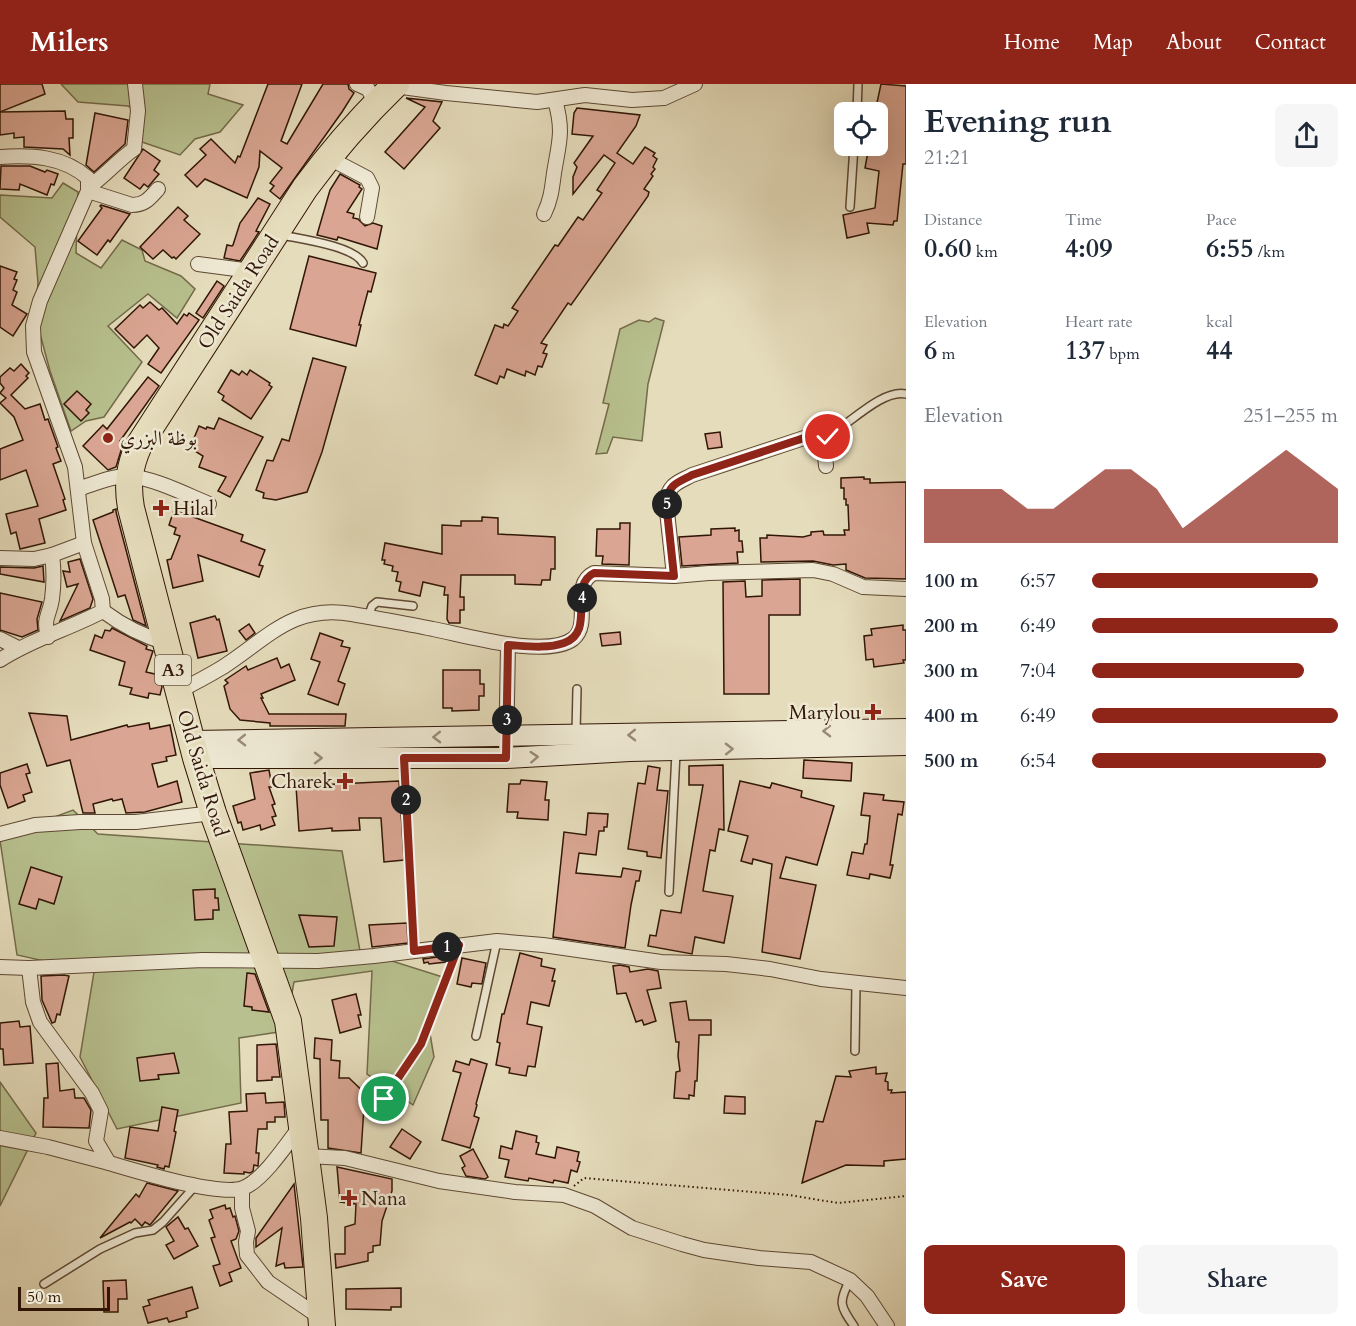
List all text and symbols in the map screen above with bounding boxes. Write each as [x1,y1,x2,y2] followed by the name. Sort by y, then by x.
[30,23,109,61] text: Milers
[1004,28,1060,57] text: Home
[1093,28,1133,57] text: Map
[1166,28,1222,57] text: About
[1255,28,1326,57] text: Contact
[924,99,1112,144] text: Evening run
[834,102,888,156] map controls
[834,102,888,156] button: locate
[1275,104,1338,167] button: share
[924,144,970,171] text: 21:21
[924,209,982,231] text: Distance
[1065,209,1102,231] text: Time
[1206,209,1237,231] text: Pace
[191,230,286,355] street label: Old Saida Road
[924,231,972,266] text: 0.60
[1065,231,1113,266] text: 4:09
[1206,231,1254,266] text: 6:55
[972,241,998,263] text: km
[1254,241,1285,263] text: /km
[924,311,988,333] text: Elevation
[1065,311,1133,333] text: Heart rate
[1206,311,1233,333] text: kcal
[924,333,937,368] text: 6
[1065,333,1105,368] text: 137
[1206,333,1233,368] text: 44
[937,343,955,365] text: m
[1105,343,1140,365] text: bpm
[924,402,1003,429] text: Elevation
[1243,402,1338,429] text: 251–255 m
[802,411,853,462] pin
[811,420,844,453] icon: check
[120,425,197,454] place label: بوظة البزري
[101,431,115,445] marker: بوظة البزري
[652,489,682,519] pin: 5
[663,493,671,515] text: 5
[173,495,214,522] place label: Hilal
[154,501,168,515] marker: Hilal
[924,567,979,594] text: 100 m
[1020,567,1056,594] text: 6:57
[567,583,597,613] pin: 4
[578,587,586,609] text: 4
[924,612,979,639] text: 200 m
[1020,612,1056,639] text: 6:49
[155,655,191,685] road number: A3
[924,657,979,684] text: 300 m
[1020,657,1056,684] text: 7:04
[789,699,861,726] place label: Marylou
[924,702,979,729] text: 400 m
[1020,702,1056,729] text: 6:49
[492,705,522,735] pin: 3
[866,705,880,719] marker: Marylou
[170,706,235,840] street label: Old Saida Road
[503,709,511,731] text: 3
[822,725,831,737] one-way arrow
[627,729,636,741] one-way arrow
[432,731,441,743] one-way arrow
[237,734,246,746] one-way arrow
[724,743,733,755] one-way arrow
[924,747,979,774] text: 500 m
[1020,747,1056,774] text: 6:54
[529,750,538,763] one-way arrow
[313,752,322,764] one-way arrow
[271,768,333,795] place label: Charek
[338,774,352,788] marker: Charek
[391,785,421,815] pin: 2
[402,789,410,811] text: 2
[432,932,462,962] pin: 1
[443,936,451,958] text: 1
[358,1073,409,1124] pin
[367,1082,400,1115] icon: arrive
[361,1185,407,1212] place label: Nana
[342,1191,356,1205] marker: Nana
[924,1245,1125,1314] button: Save
[1137,1245,1338,1314] button: Share
[18,1284,110,1312] scale bar
[27,1286,61,1308] text: 50 m

